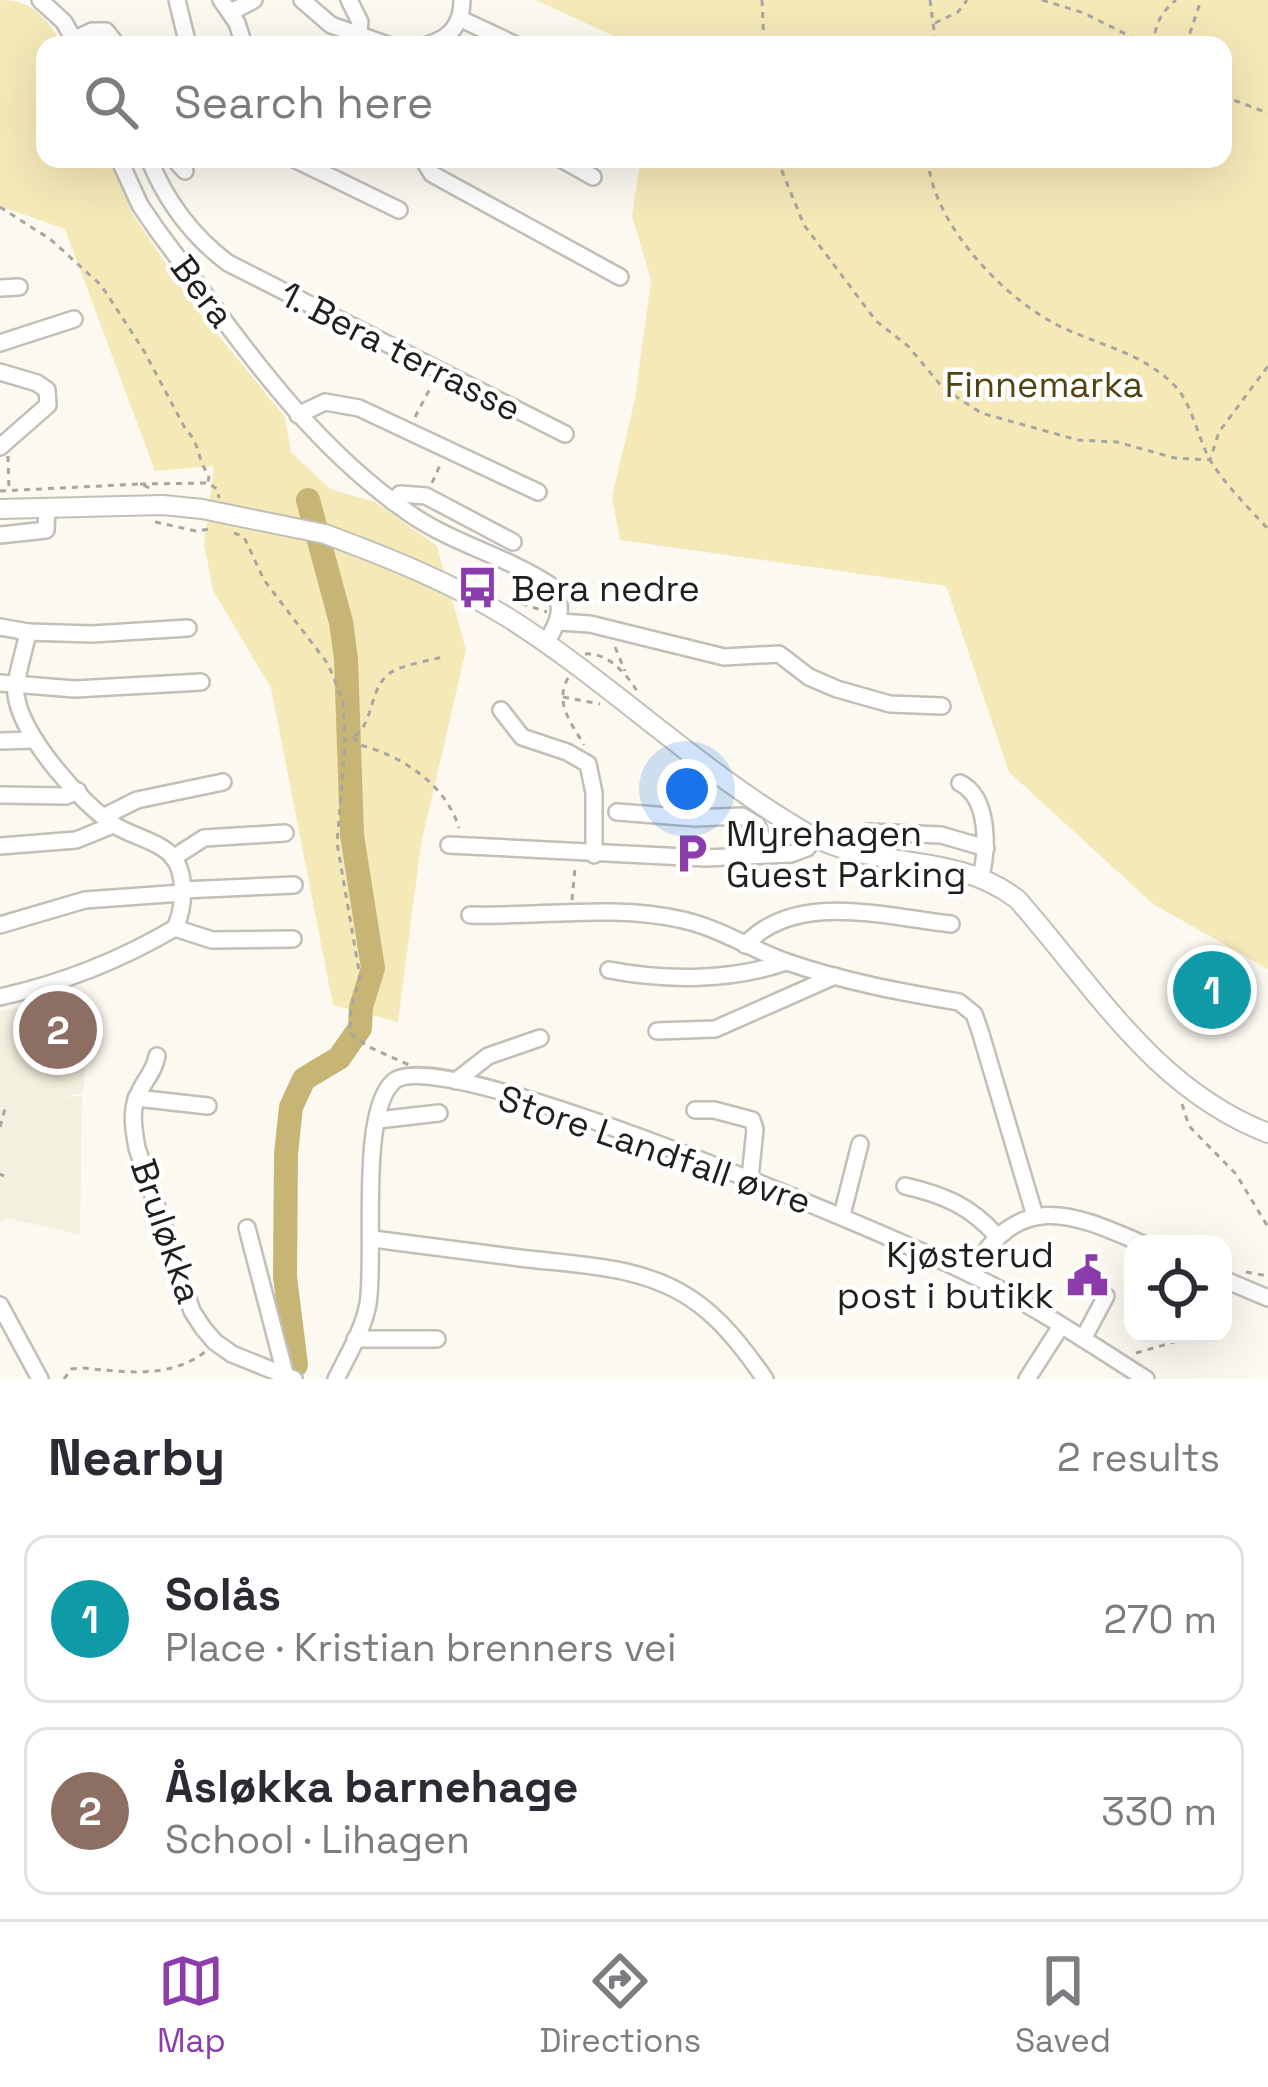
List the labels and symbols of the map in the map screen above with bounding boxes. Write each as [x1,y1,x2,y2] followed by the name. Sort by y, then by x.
[160,246,244,337] street label: Bera
[273,272,529,432] street label: 1. Bera terrasse
[945,362,1143,408] park label: Finnemarka
[454,565,500,611] bus stop icon: Bera nedre
[511,566,700,612] place label: Bera nedre
[657,759,717,819] your location
[726,811,966,898] place label: Myrehagen Guest Parking
[669,831,715,877] parking icon: Myrehagen Guest Parking
[1173,945,1251,1035] pin: 1
[19,985,97,1075] pin: 2
[492,1075,817,1225] street label: Store Landfall øvre
[120,1153,212,1309] street label: Bruløkka
[837,1232,1054,1319] place label: Kjøsterud post i butikk
[1065,1252,1111,1298] public building icon: Kjøsterud post i butikk

